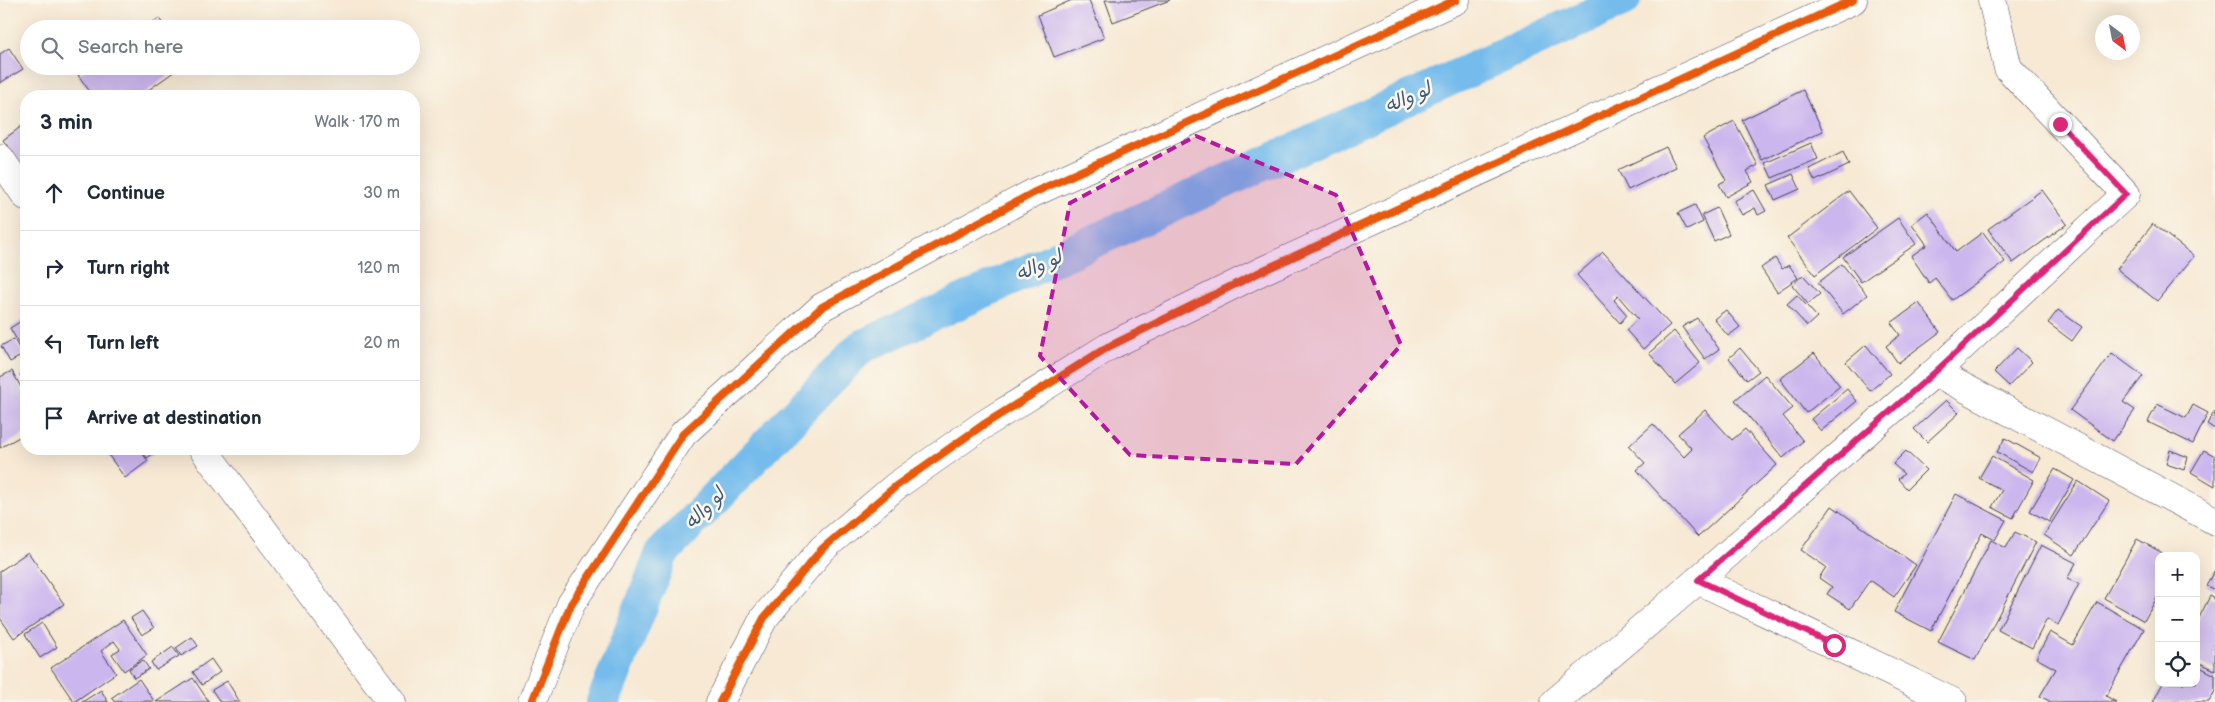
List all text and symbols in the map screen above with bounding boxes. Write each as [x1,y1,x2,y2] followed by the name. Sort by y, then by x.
[2095,15,2140,60] north arrow
[20,20,420,75] search box
[38,34,66,62] icon: search
[78,36,183,59] text: Search here
[1381,77,1437,118] water label: لو واله
[40,110,93,135] text: 3 min
[314,113,400,132] text: Walk · 170 m
[2049,113,2072,136] route end
[40,179,68,207] icon: ahead
[87,182,165,205] text: Continue
[363,184,400,203] text: 30 m
[1012,245,1068,286] water label: لو واله
[40,254,68,282] icon: right
[87,257,170,280] text: Turn right
[357,259,400,278] text: 120 m
[40,329,68,357] icon: left
[87,332,159,355] text: Turn left
[364,334,400,353] text: 20 m
[40,404,68,432] icon: arrive
[87,407,262,430] text: Arrive at destination
[680,482,732,534] water label: لو واله
[2155,552,2200,687] map controls
[2155,552,2200,597] button: +
[2155,597,2200,642] button: −
[1823,634,1846,657] route start
[2155,642,2200,687] button: locate

